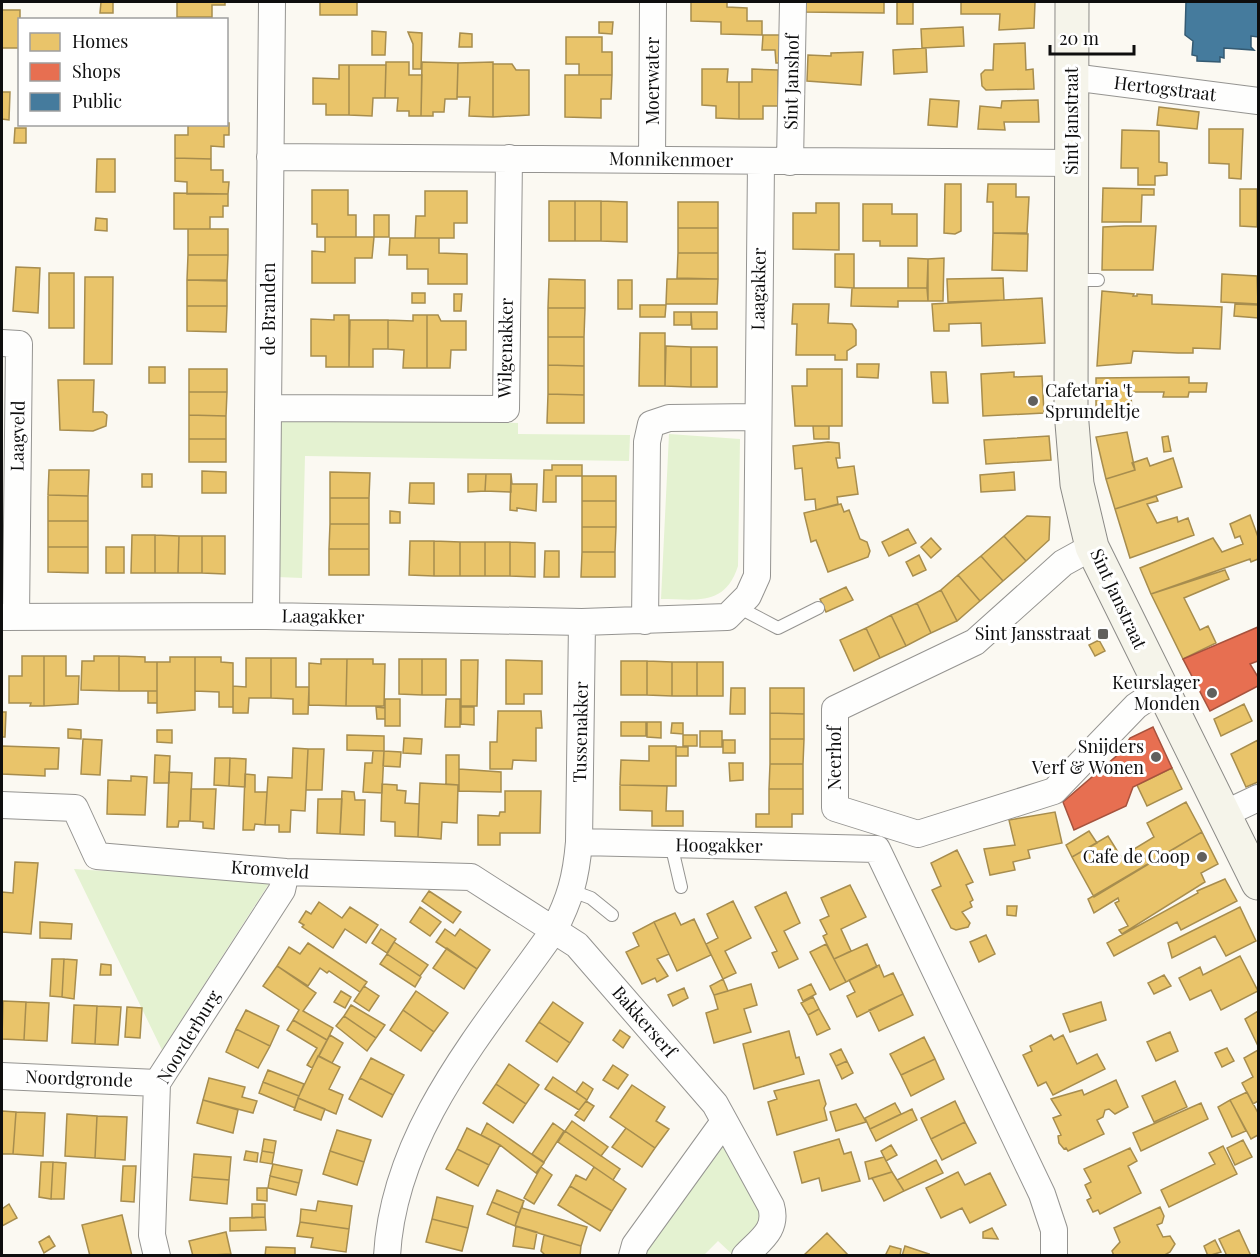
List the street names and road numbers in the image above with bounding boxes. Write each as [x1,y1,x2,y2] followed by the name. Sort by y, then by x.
[778,32,804,130] street label: Sint Janshof
[640,37,664,125] street label: Moerwater
[1059,66,1083,175] street label: Sint Janstraat
[1113,70,1218,106] street label: Hertogstraat
[609,146,733,172] street label: Monnikenmoer
[745,247,771,331] street label: Laagakker
[256,262,280,356] street label: de Branden
[492,298,518,399] street label: Wilgenakker
[4,400,30,472] street label: Laagveld
[1085,544,1153,653] street label: Sint Janstraat
[281,603,365,629] street label: Laagakker
[567,681,593,783] street label: Tussenakker
[822,724,846,790] street label: Neerhof
[675,832,763,858] street label: Hoogakker
[230,854,310,884] street label: Kromveld
[607,981,684,1064] street label: Bakkerserf
[151,985,226,1088] street label: Noorderburg
[25,1064,133,1092] street label: Noordgronde

